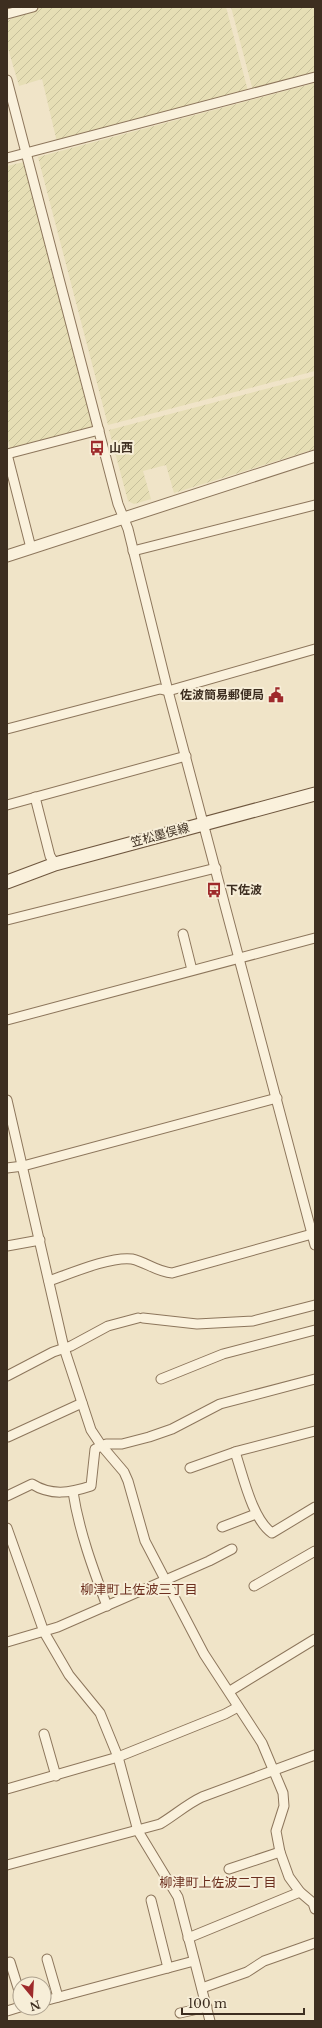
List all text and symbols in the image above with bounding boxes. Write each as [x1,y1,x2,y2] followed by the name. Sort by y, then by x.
[88,439,106,457] bus stop icon: 山西
[109,440,133,455] place label: 山西
[267,686,285,704] public building icon: 佐波簡易郵便局
[180,687,264,702] place label: 佐波簡易郵便局
[129,820,191,850] street label: 笠松墨俣線
[205,881,223,899] bus stop icon: 下佐波
[226,882,262,897] place label: 下佐波
[80,1581,198,1598] district label: 柳津町上佐波三丁目
[159,1874,277,1891] district label: 柳津町上佐波二丁目
[12,1976,52,2016] north arrow
[182,1990,304,2016] scale bar
[188,1996,227,2011] text: 100 m
[27,1997,42,2014] text: N

